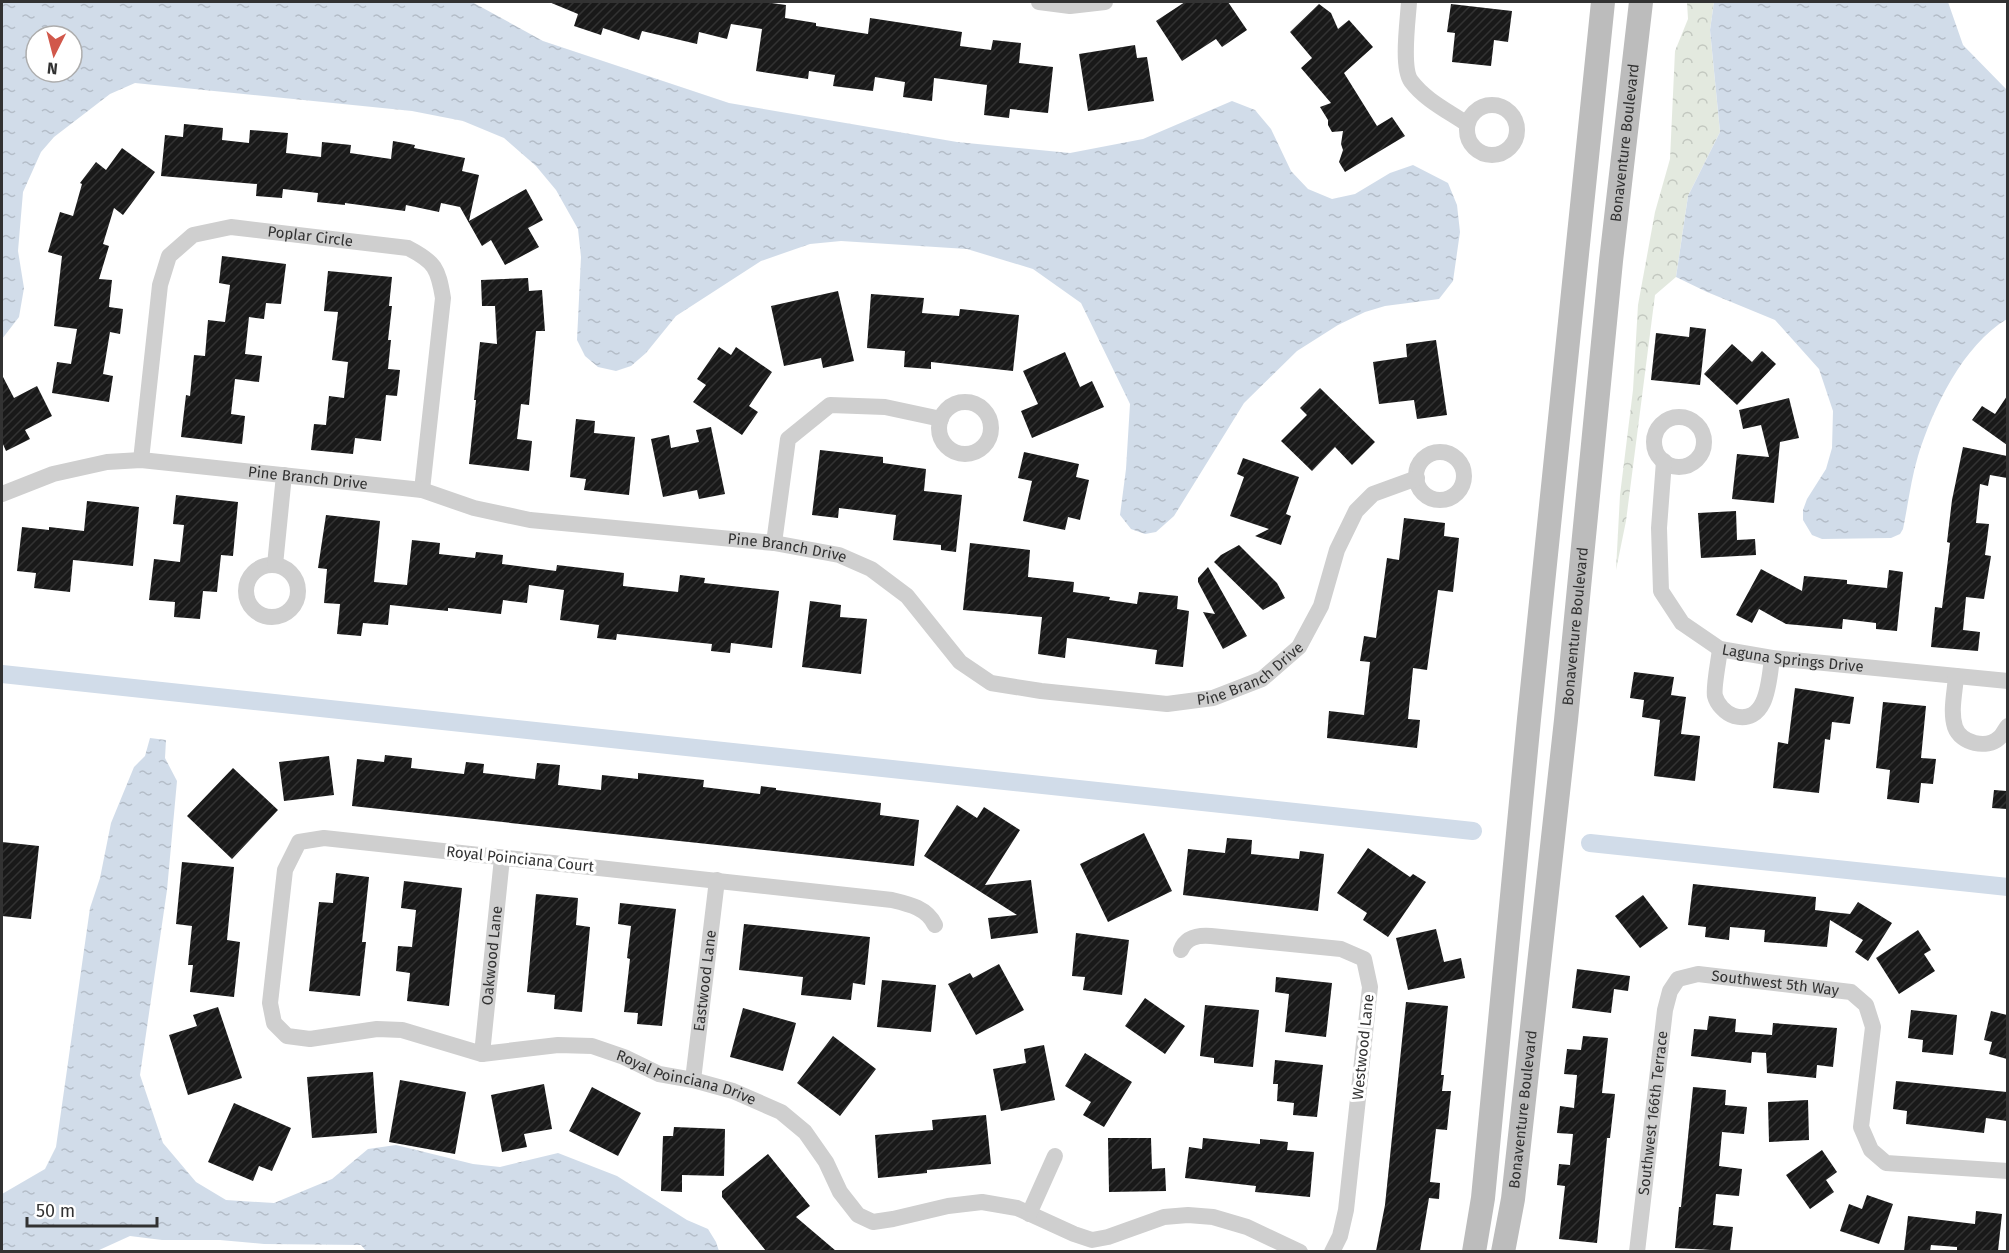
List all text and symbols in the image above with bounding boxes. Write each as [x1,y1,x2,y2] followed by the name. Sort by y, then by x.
[24,24,84,84] north arrow
[46,58,59,78] text: N
[1607,63,1643,223] street label: Bonaventure Boulevard
[267,222,354,250] street label: Poplar Circle
[247,462,369,493] street label: Pine Branch Drive
[727,530,850,566] street label: Pine Branch Drive
[1558,546,1592,706] street label: Bonaventure Boulevard
[1196,638,1307,709] street label: Pine Branch Drive
[1721,641,1864,676] street label: Laguna Springs Drive
[445,842,595,876] street label: Royal Poinciana Court
[478,905,506,1006] street label: Oakwood Lane
[690,929,720,1032] street label: Eastwood Lane
[1710,967,1840,1000] street label: Southwest 5th Way
[1348,993,1378,1101] street label: Westwood Lane
[1505,1029,1541,1190] street label: Bonaventure Boulevard
[1635,1030,1672,1196] street label: Southwest 166th Terrace
[614,1046,759,1109] street label: Royal Poinciana Drive
[27,1190,158,1228] scale bar
[36,1200,75,1222] text: 50 m

